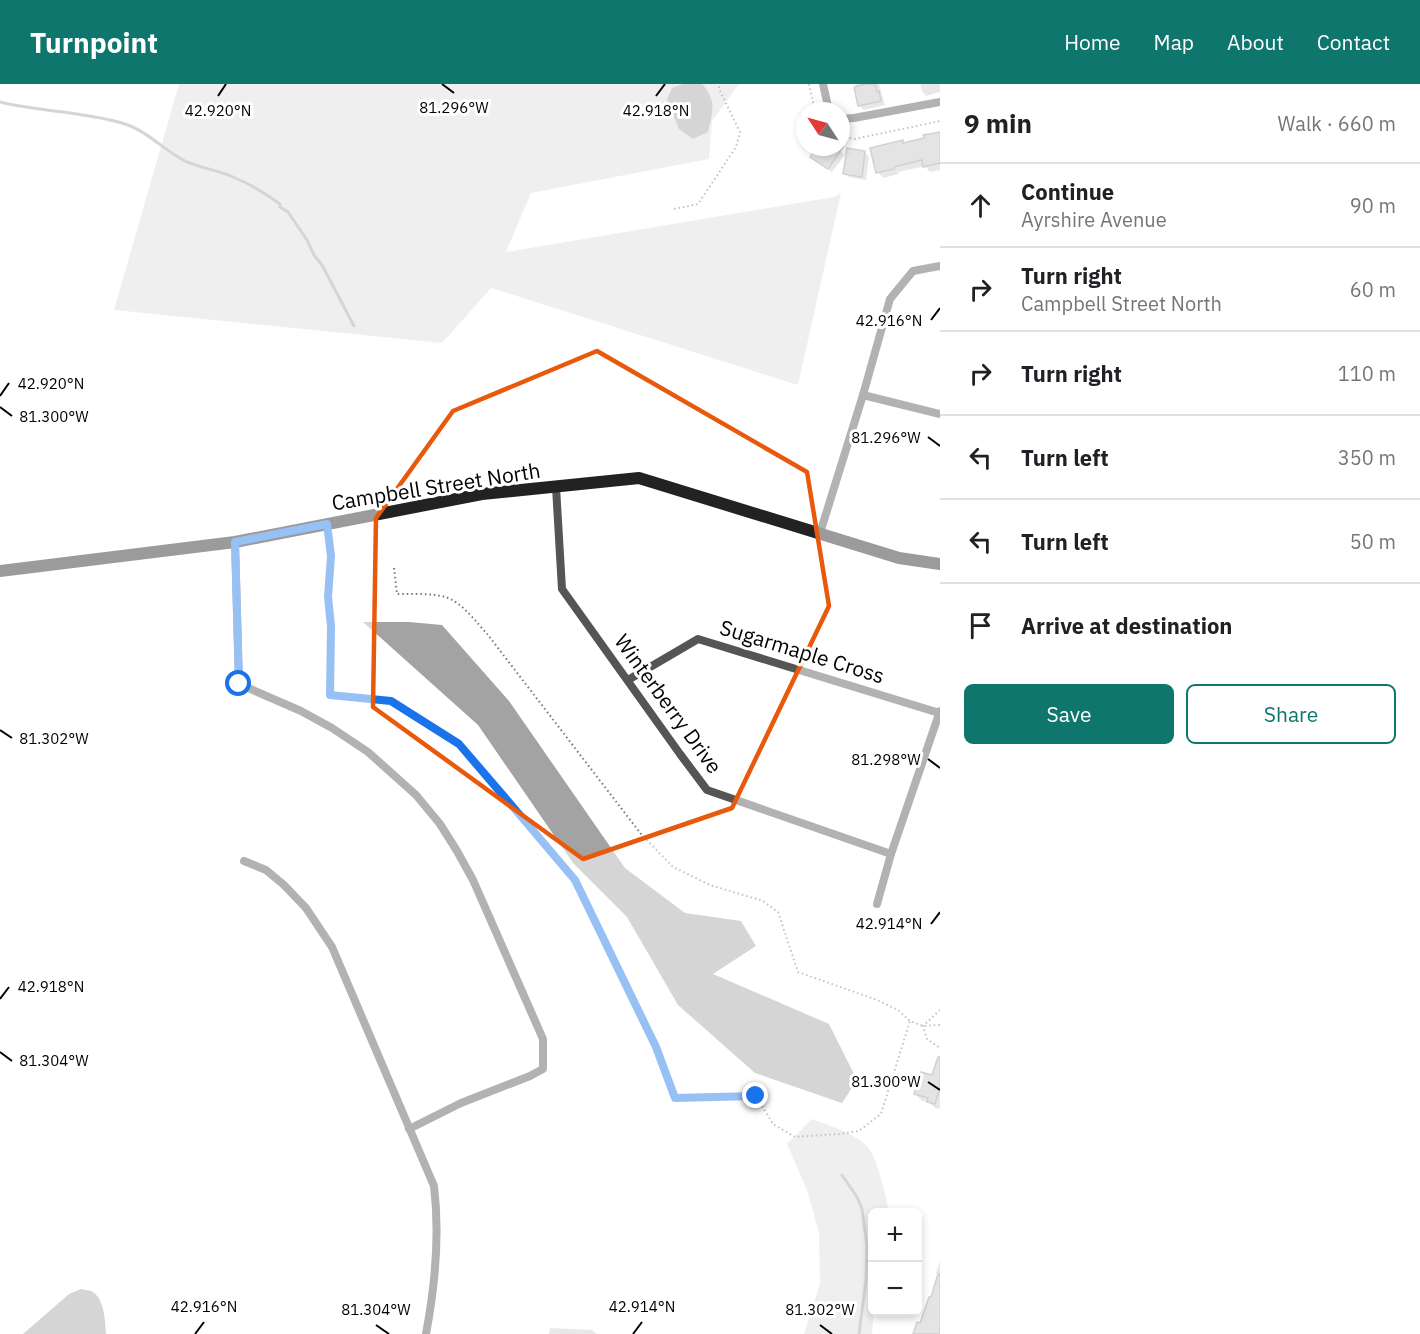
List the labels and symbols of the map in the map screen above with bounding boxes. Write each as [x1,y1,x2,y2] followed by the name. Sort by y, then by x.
[419,98,489,117] text: 81.296°W
[185,101,251,120] text: 42.920°N
[623,101,689,120] text: 42.918°N
[796,102,850,156] north arrow
[856,311,922,330] text: 42.916°N
[18,374,84,393] text: 42.920°N
[19,407,89,426] text: 81.300°W
[851,428,921,447] text: 81.296°W
[329,456,542,516] street label: Campbell Street North
[717,613,888,689] street label: Sugarmaple Cross
[609,628,729,779] street label: Winterberry Drive
[225,670,251,696] route start
[19,729,89,748] text: 81.302°W
[851,750,921,769] text: 81.298°W
[856,914,922,933] text: 42.914°N
[18,977,84,996] text: 42.918°N
[19,1051,89,1070] text: 81.304°W
[851,1072,921,1091] text: 81.300°W
[742,1082,768,1108] route end
[171,1297,237,1316] text: 42.916°N
[609,1297,675,1316] text: 42.914°N
[341,1300,411,1319] text: 81.304°W
[785,1300,855,1319] text: 81.302°W

